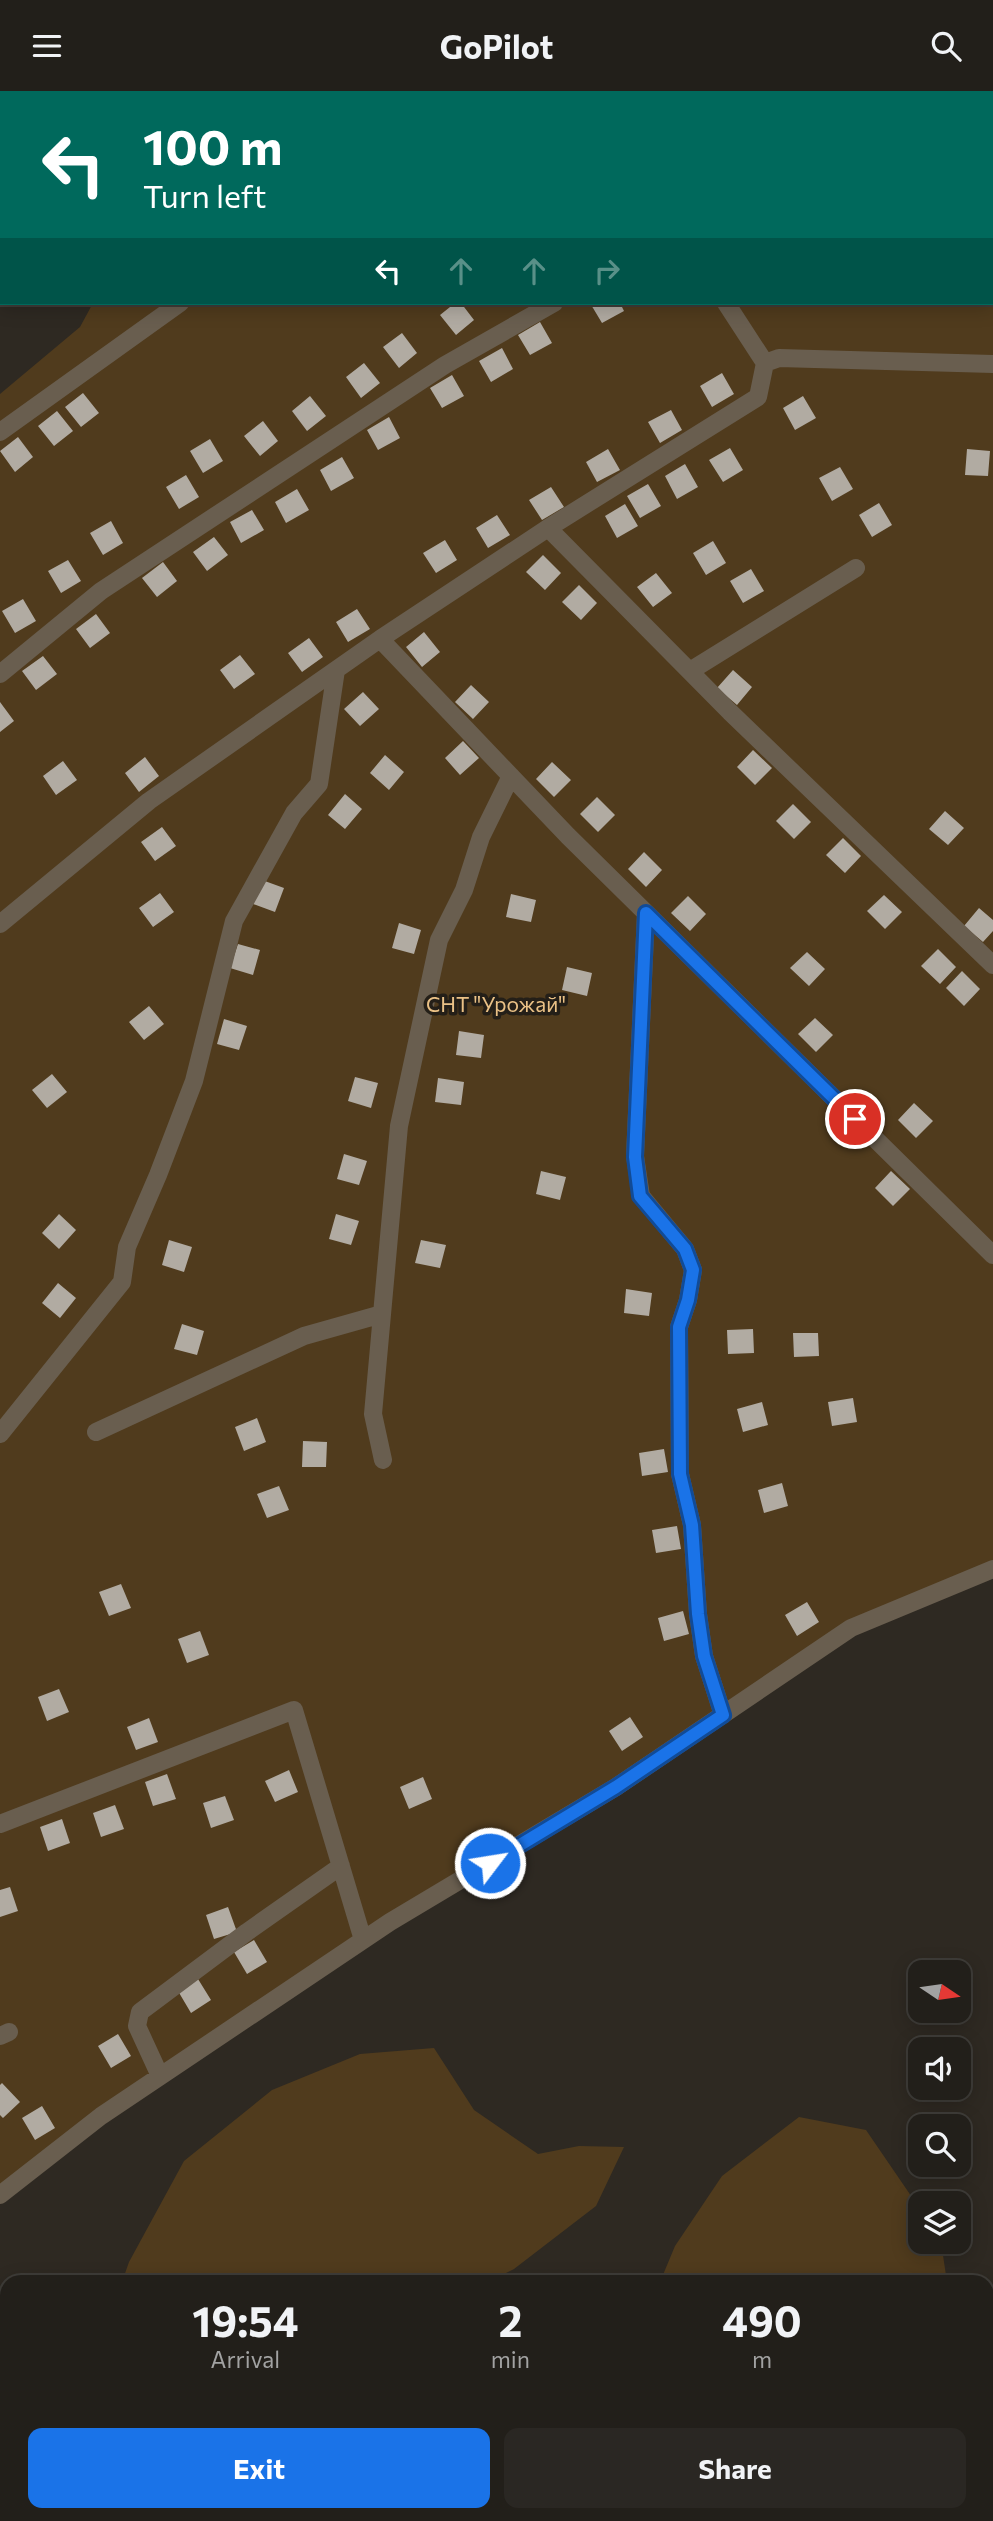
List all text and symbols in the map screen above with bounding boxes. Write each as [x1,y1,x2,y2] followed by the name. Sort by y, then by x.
[440,26,553,66] text: GoPilot
[28,27,66,65] icon: menu
[927,27,965,65] icon: search
[143,115,282,175] text: 100 m
[28,119,119,210] icon: left
[143,175,267,215] text: Turn left
[369,252,407,290] icon: left
[442,252,480,290] icon: ahead
[515,252,553,290] icon: ahead
[588,252,626,290] icon: right
[426,991,566,1016] park label: СНТ "Урожай"
[825,1089,885,1149] pin
[836,1100,874,1138] icon: arrive
[453,1826,527,1900] position arrow
[908,1960,971,2023] north arrow
[908,1960,971,2254] map controls
[908,2037,971,2100] button: sound
[908,2114,971,2177] button: search
[908,2191,971,2254] button: layers
[192,2294,299,2346] text: 19:54
[498,2294,522,2346] text: 2
[722,2294,802,2346] text: 490
[211,2345,280,2373] text: Arrival
[491,2345,530,2373] text: min
[752,2345,772,2373] text: m
[28,2428,490,2508] button: Exit
[504,2428,966,2508] button: Share

